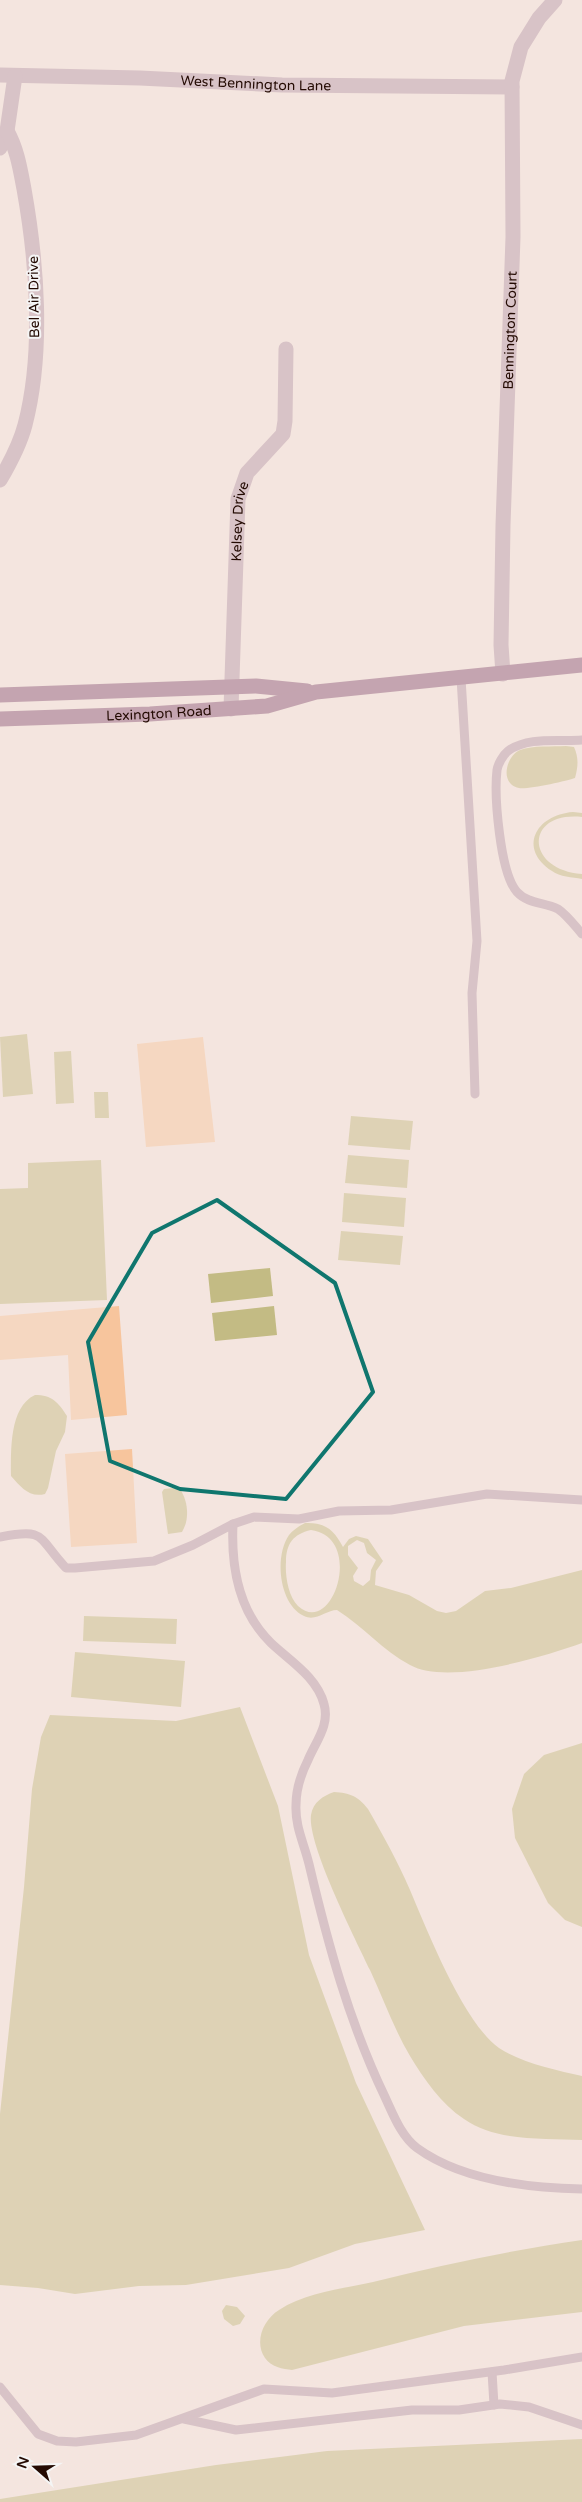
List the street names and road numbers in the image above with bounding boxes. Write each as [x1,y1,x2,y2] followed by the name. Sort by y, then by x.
[180,72,331,94] street label: West Bennington Lane
[25,256,43,338] street label: Bel Air Drive
[499,270,520,390] street label: Bennington Court
[227,479,252,562] street label: Kelsey Drive
[106,701,212,724] street label: Lexington Road

